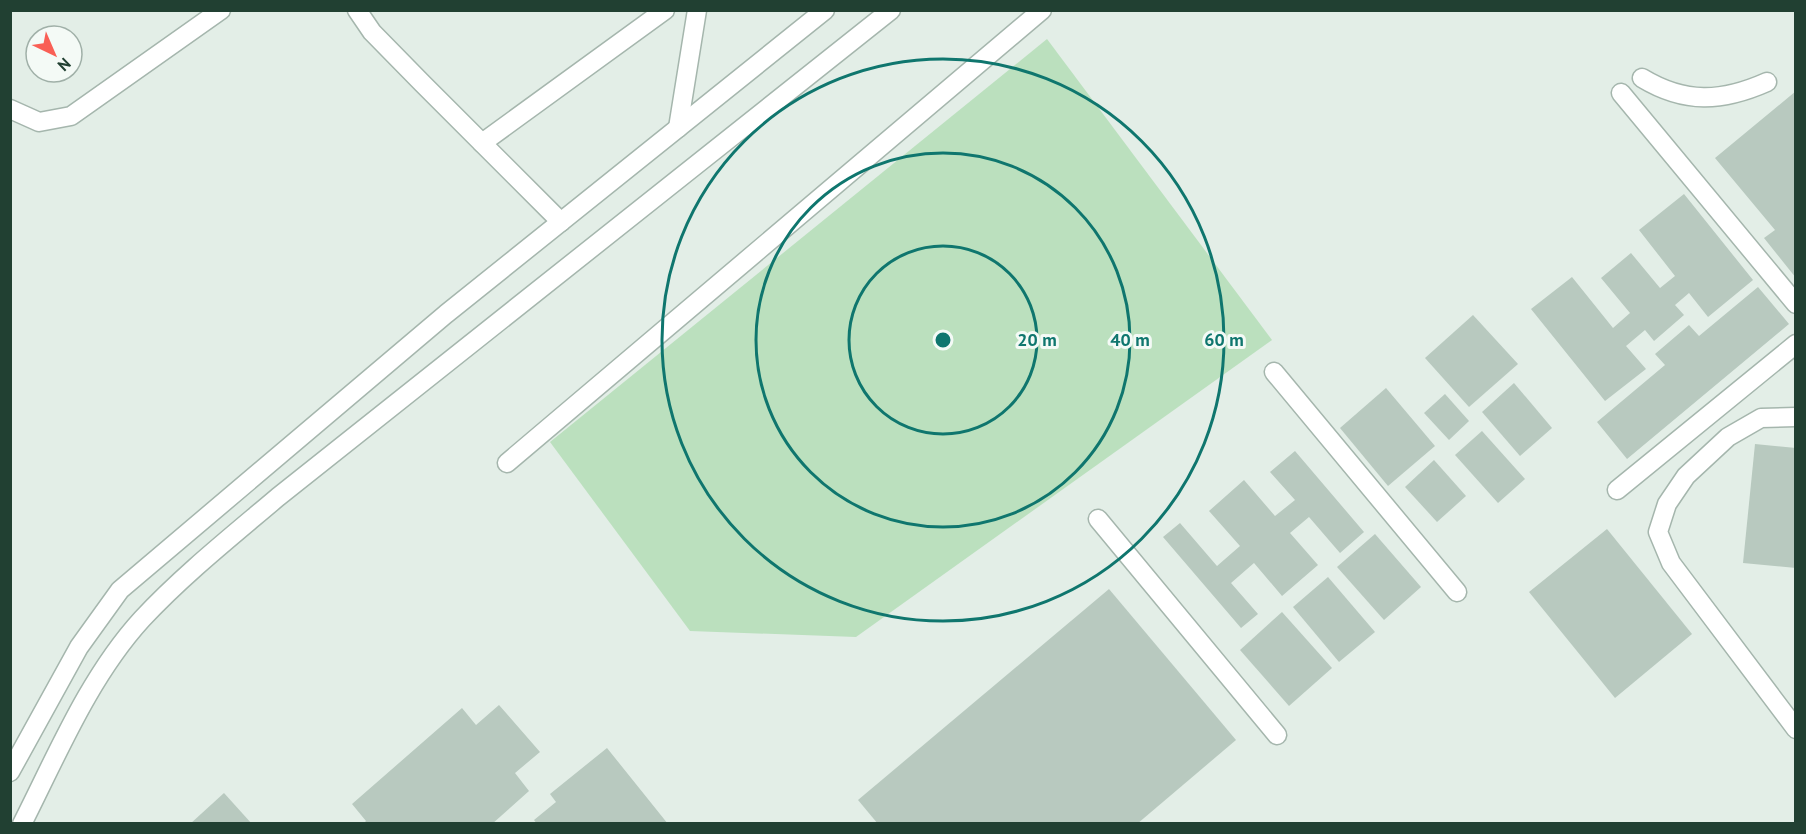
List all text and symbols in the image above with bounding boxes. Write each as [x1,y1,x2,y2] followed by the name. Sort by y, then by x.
[24,24,84,84] north arrow
[54,54,75,76] text: N
[1017,328,1057,351] text: 20 m
[1110,328,1150,351] text: 40 m
[1204,328,1244,351] text: 60 m
[933,330,953,350] centre of rings

